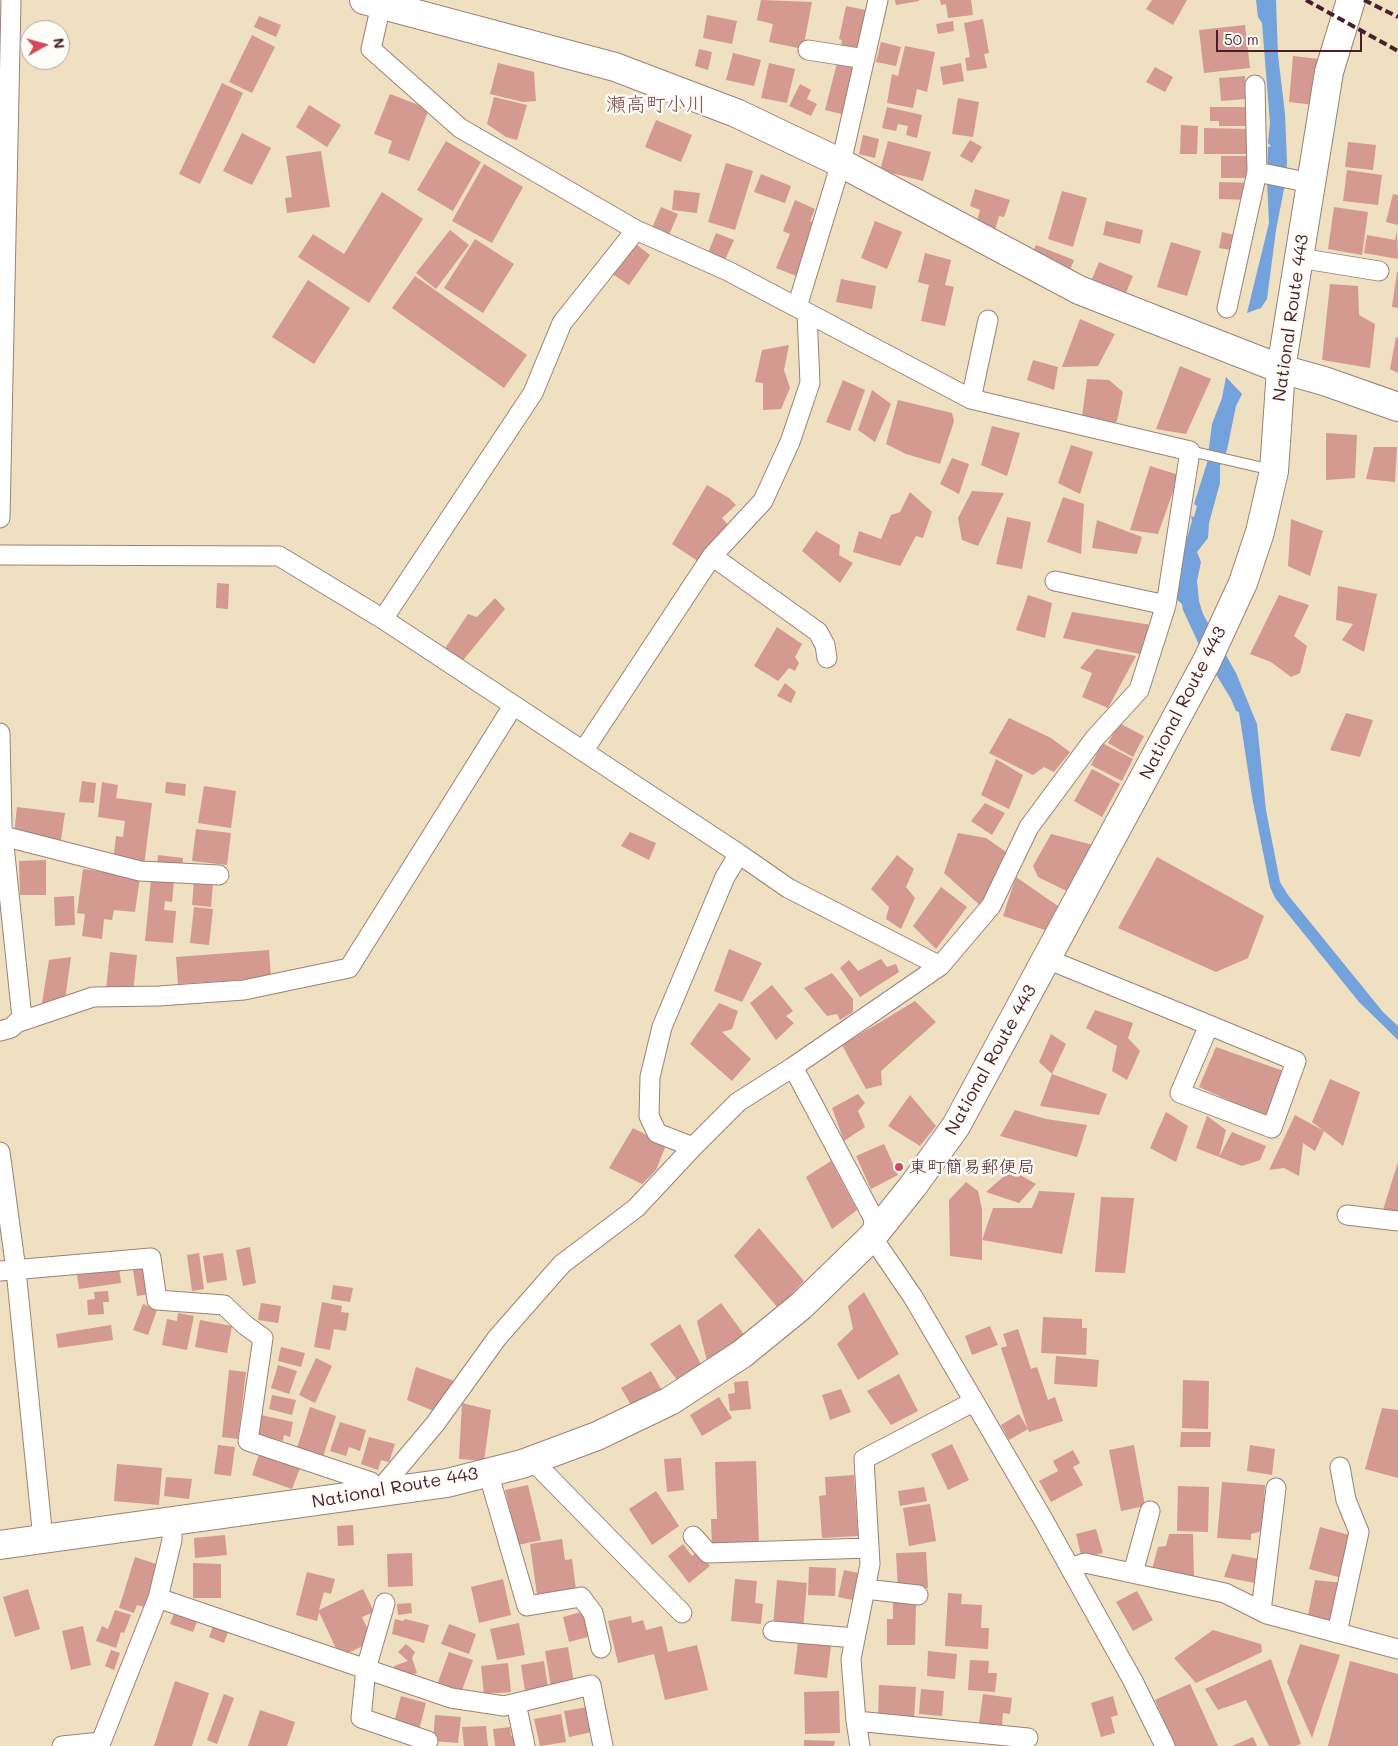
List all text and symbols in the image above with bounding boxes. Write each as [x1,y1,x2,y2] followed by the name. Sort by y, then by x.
[20,20,70,70] north arrow
[1218,20,1364,52] scale bar
[1224,29,1259,49] text: 50 m
[49,37,69,50] text: N
[606,93,706,117] district label: 瀬高町小川
[1269,233,1313,403] street label: National Route 443
[1135,623,1231,783] street label: National Route 443
[941,981,1041,1139] street label: National Route 443
[909,1156,1035,1178] place label: 東町簡易郵便局
[893,1161,905,1173] marker: 東町簡易郵便局
[310,1463,480,1513] street label: National Route 443

